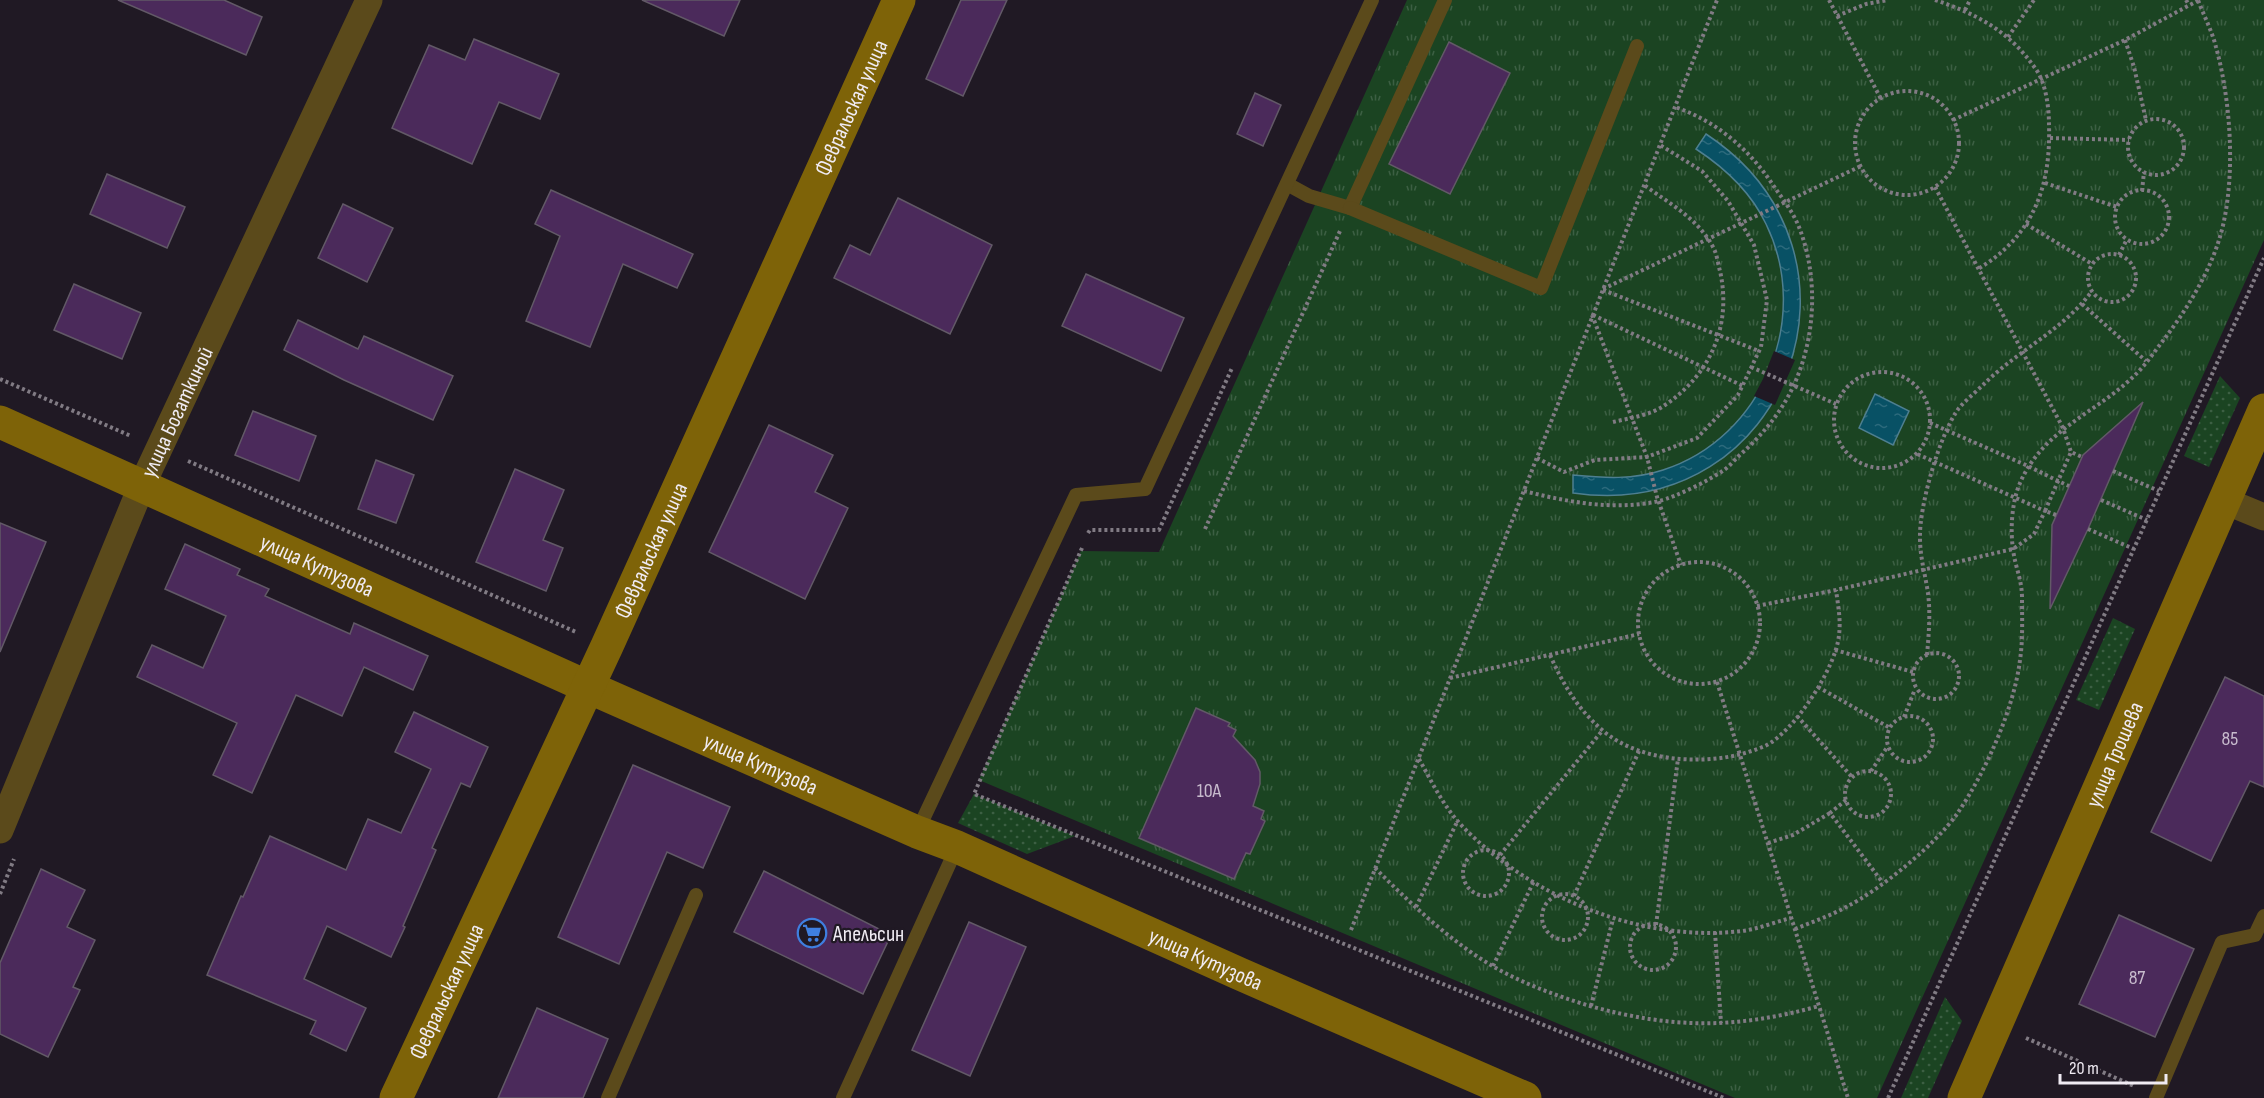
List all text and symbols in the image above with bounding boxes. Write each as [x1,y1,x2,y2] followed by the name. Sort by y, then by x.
[809,36,894,180] street label: Февральская улица
[136,343,220,482] street label: улица Богаткиной
[609,479,694,623] street label: Февральская улица
[256,529,378,604] street label: улица Кутузова
[2080,698,2150,812] street label: улица Трошева
[2222,727,2238,751] house number: 85
[699,728,822,802] street label: улица Кутузова
[1197,779,1222,803] house number: 10А
[796,917,828,949] supermarket icon: Апельсин
[404,920,490,1064] street label: Февральская улица
[832,921,904,948] place label: Апельсин
[1144,923,1266,997] street label: улица Кутузова
[2129,966,2145,990] house number: 87
[2060,1047,2166,1085] scale bar
[2069,1058,2099,1079] text: 20 m

